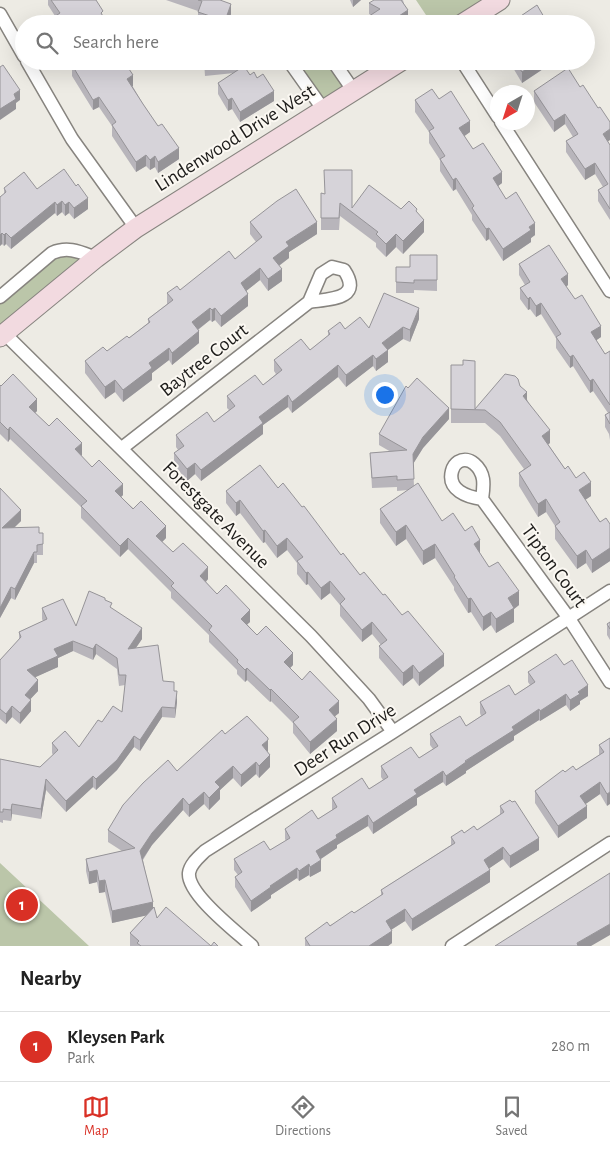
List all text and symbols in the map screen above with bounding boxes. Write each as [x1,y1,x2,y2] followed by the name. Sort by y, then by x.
[15,15,595,70] search box
[33,29,61,57] icon: search
[73,33,159,52] text: Search here
[152,80,319,195] street label: Lindenwood Drive West
[490,85,535,130] north arrow
[156,319,252,400] street label: Baytree Court
[372,382,398,408] your location
[159,458,273,572] street label: Forestgate Avenue
[517,521,591,612] street label: Tipton Court
[290,700,400,780] street label: Deer Run Drive
[6,886,38,924] pin: 1
[20,968,81,989] text: Nearby
[67,1028,165,1047] text: Kleysen Park
[33,1038,39,1054] text: 1
[551,1038,590,1054] text: 280 m
[67,1050,95,1066] text: Park
[82,1093,110,1140] tab: Map
[275,1093,331,1140] tab: Directions
[496,1093,528,1140] tab: Saved

